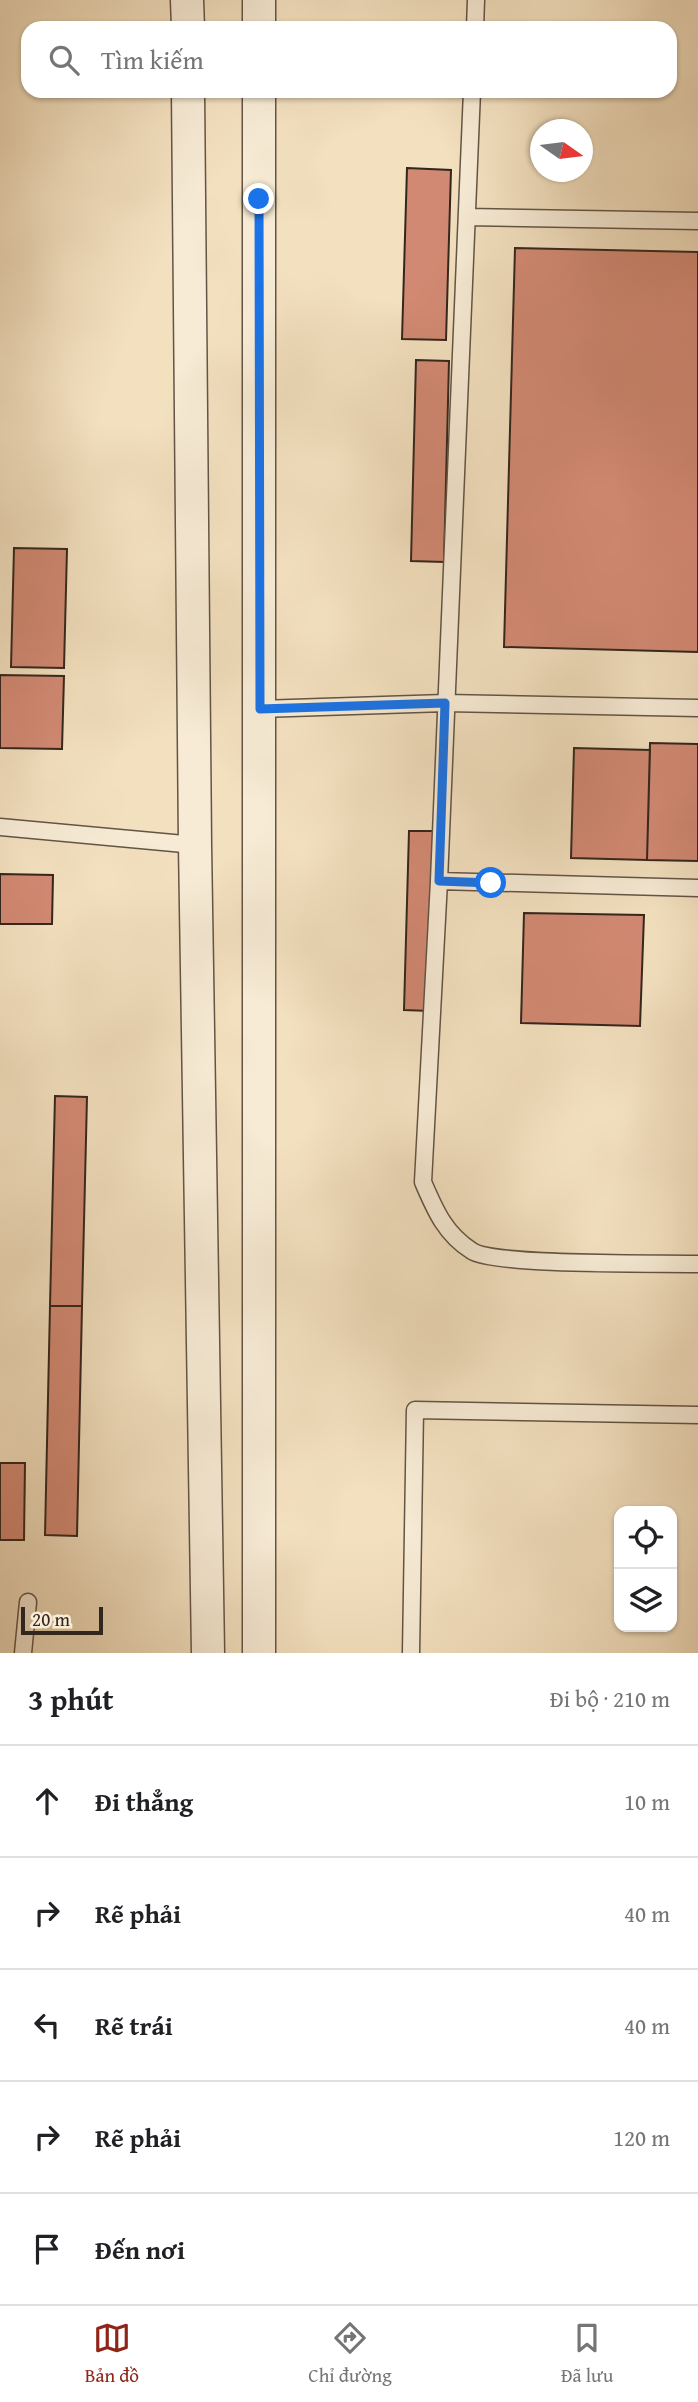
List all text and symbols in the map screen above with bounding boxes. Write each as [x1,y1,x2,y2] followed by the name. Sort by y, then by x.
[21,21,677,98] search box
[101,40,204,79] text: Tìm kiếm
[45,41,83,79] icon: search
[530,119,593,182] north arrow
[243,183,274,214] route end
[475,867,506,898] route start
[614,1506,677,1632] map controls
[614,1506,677,1569] button: locate
[614,1569,677,1632] button: layers
[21,1604,103,1636] scale bar
[32,1605,70,1633] text: 20 m
[28,1677,114,1721] text: 3 phút
[550,1682,670,1715] text: Đi bộ · 210 m
[28,1782,66,1820] icon: ahead
[95,1782,193,1821] text: Đi thẳng
[624,1785,670,1818] text: 10 m
[28,1894,66,1932] icon: right
[95,1894,181,1933] text: Rẽ phải
[624,1897,670,1930] text: 40 m
[28,2006,66,2044] icon: left
[95,2006,173,2045] text: Rẽ trái
[624,2009,670,2042] text: 40 m
[28,2118,66,2156] icon: right
[95,2118,181,2157] text: Rẽ phải
[613,2121,670,2154] text: 120 m
[28,2230,66,2268] icon: arrive
[95,2230,185,2269] text: Đến nơi
[85,2319,139,2389] tab: Bản đồ
[308,2319,392,2389] tab: Chỉ đường
[561,2319,613,2389] tab: Đã lưu

